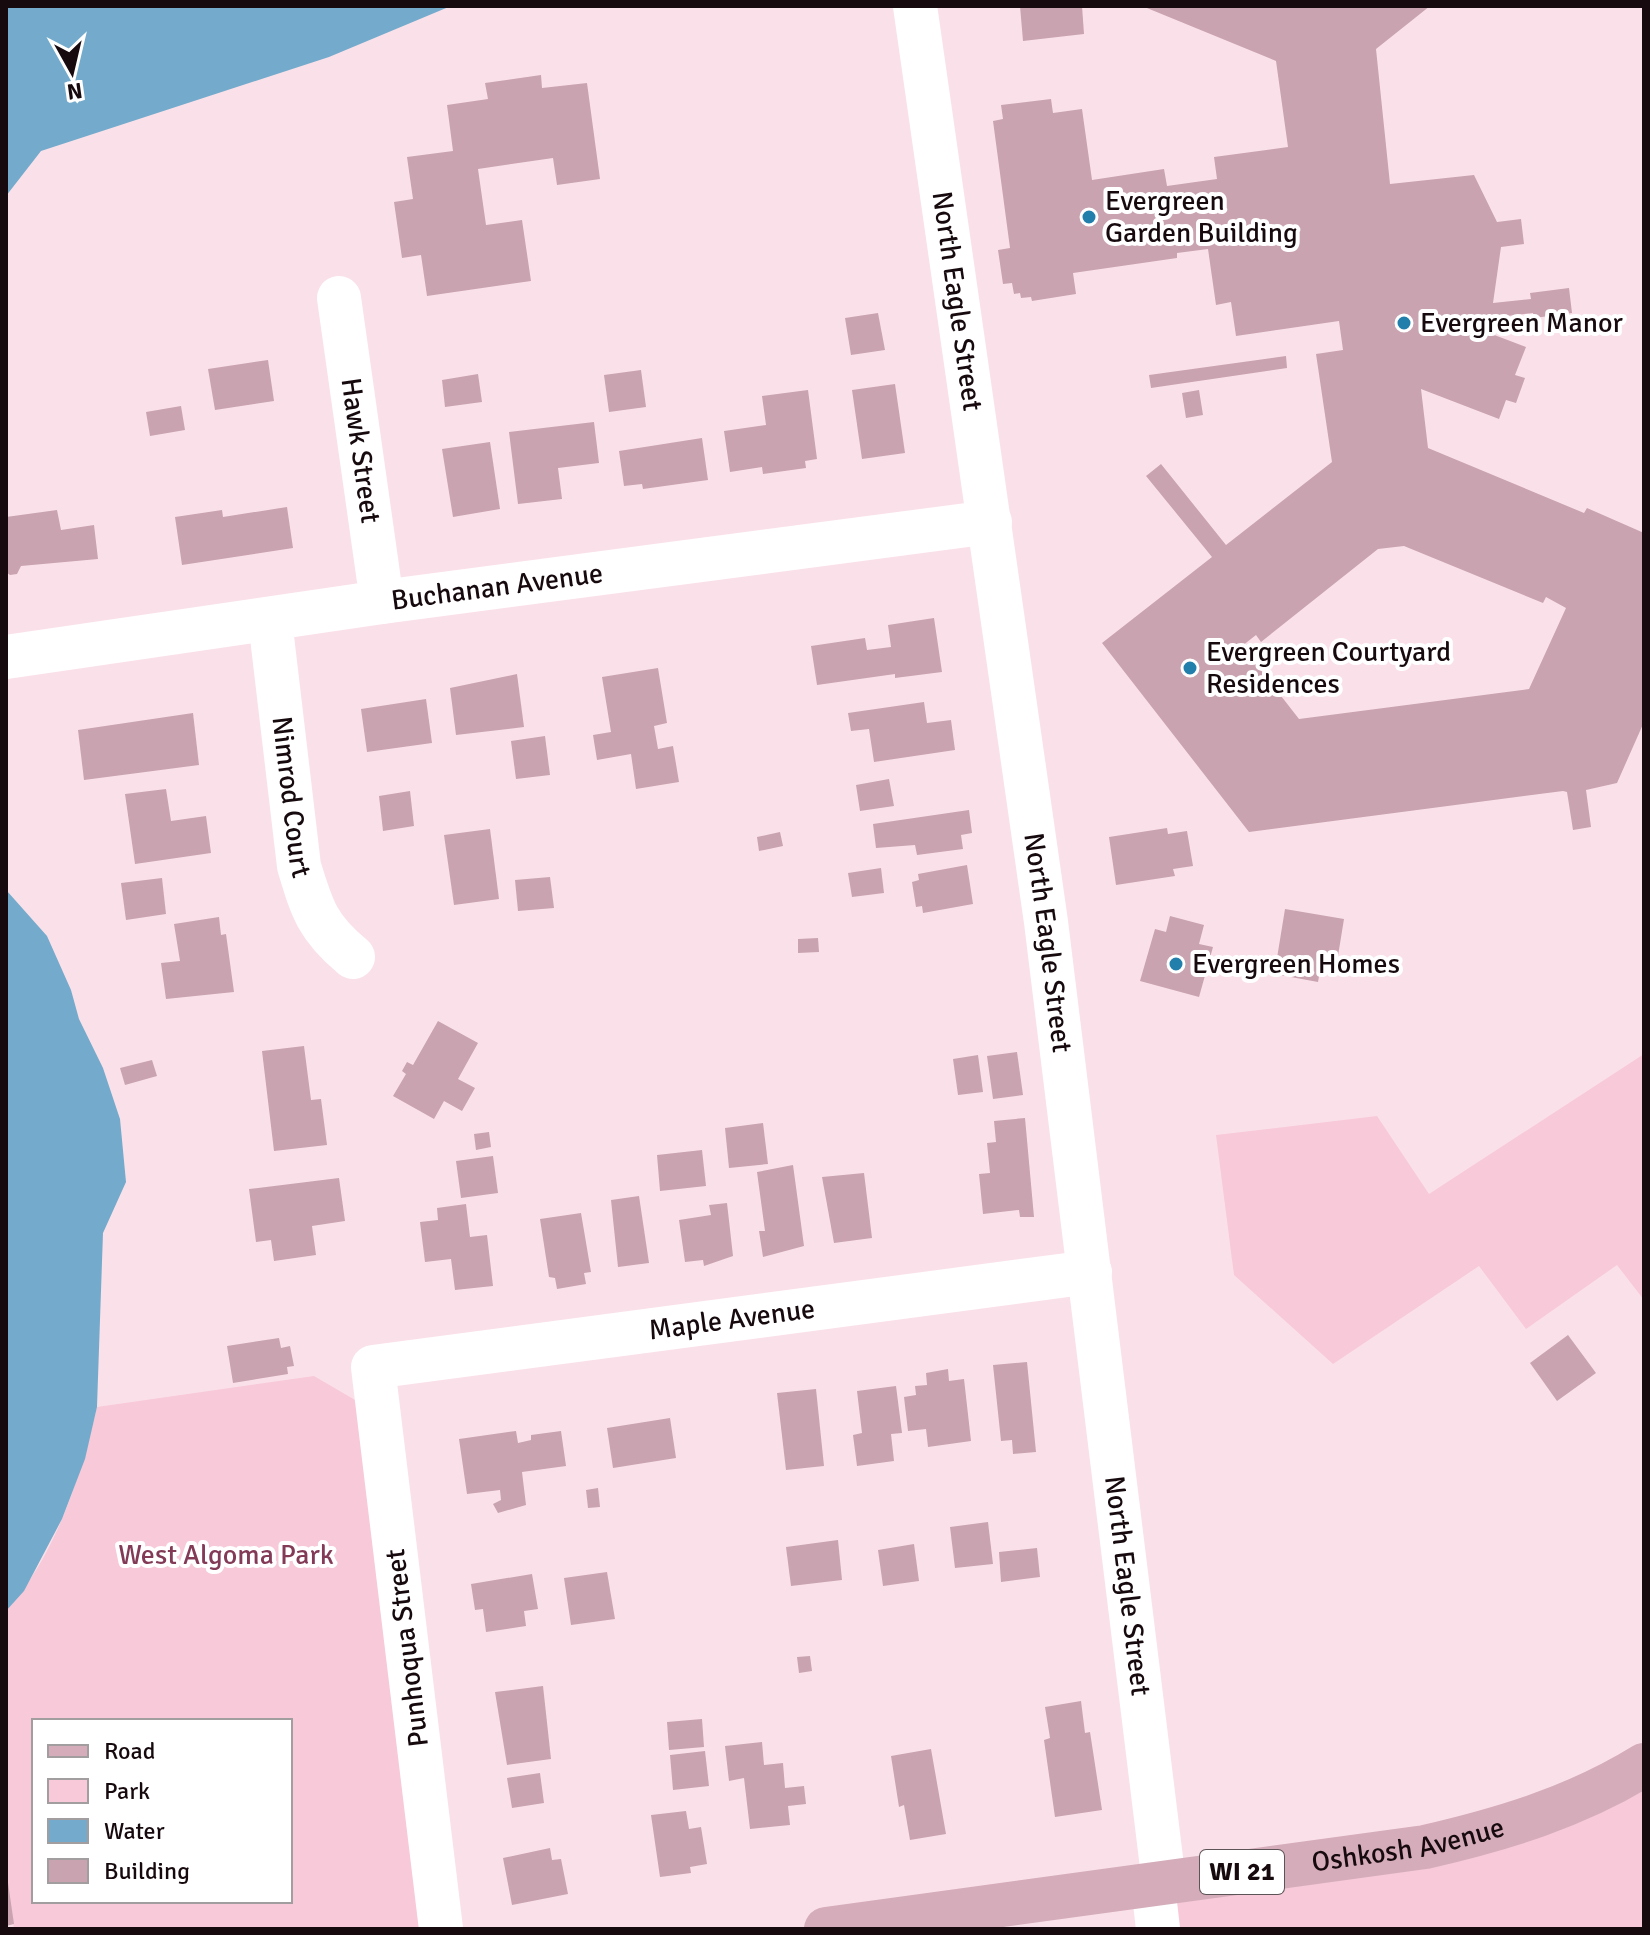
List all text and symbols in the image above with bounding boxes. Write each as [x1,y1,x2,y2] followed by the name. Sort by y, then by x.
[32,32,112,112] north arrow
[65,77,84,106] text: N
[1105,184,1298,250] place label: Evergreen Garden Building
[925,189,990,413] street label: North Eagle Street
[1080,208,1098,226] marker: Evergreen Garden Building
[1420,306,1623,340] place label: Evergreen Manor
[1395,314,1413,332] marker: Evergreen Manor
[333,376,388,525] street label: Hawk Street
[389,556,605,618] street label: Buchanan Avenue
[1206,635,1451,701] place label: Evergreen Courtyard Residences
[1181,659,1199,677] marker: Evergreen Courtyard Residences
[264,715,319,882] street label: Nimrod Court
[1016,830,1079,1055] street label: North Eagle Street
[1192,947,1400,981] place label: Evergreen Homes
[1167,955,1185,973] marker: Evergreen Homes
[647,1292,817,1347] street label: Maple Avenue
[1097,1474,1158,1698] street label: North Eagle Street
[118,1538,334,1572] park label: West Algoma Park
[378,1547,436,1749] street label: Punhoqua Street
[32,1719,292,1903] legend
[104,1736,155,1766] text: Road
[104,1776,150,1806] text: Park
[1310,1810,1508,1879] street label: Oshkosh Avenue
[104,1816,165,1846] text: Water
[1200,1850,1284,1894] road number: WI 21
[104,1856,190,1886] text: Building

